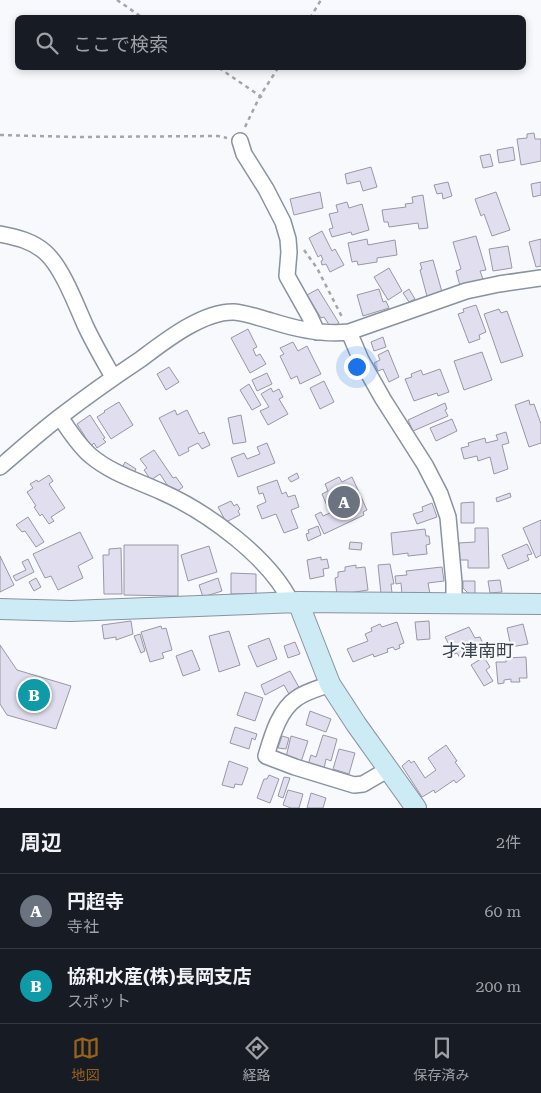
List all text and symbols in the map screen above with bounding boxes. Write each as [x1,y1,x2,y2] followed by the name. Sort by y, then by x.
[15,15,526,70] search box
[33,29,61,57] icon: search
[73,33,168,56] text: ここで検索
[344,354,370,380] your location
[328,483,360,521] pin: A
[442,640,514,661] district label: 才津南町
[18,676,50,714] pin: B
[20,831,62,855] text: 周辺
[496,833,521,852] text: 2件
[67,890,124,913] text: 円超寺
[30,902,42,921] text: A
[484,902,521,921] text: 60 m
[67,917,99,936] text: 寺社
[67,965,252,988] text: 協和水産(株)長岡支店
[30,977,42,996] text: B
[475,977,521,996] text: 200 m
[67,992,131,1011] text: スポット
[72,1034,100,1084] tab: 地図
[243,1034,271,1084] tab: 経路
[414,1034,470,1084] tab: 保存済み

